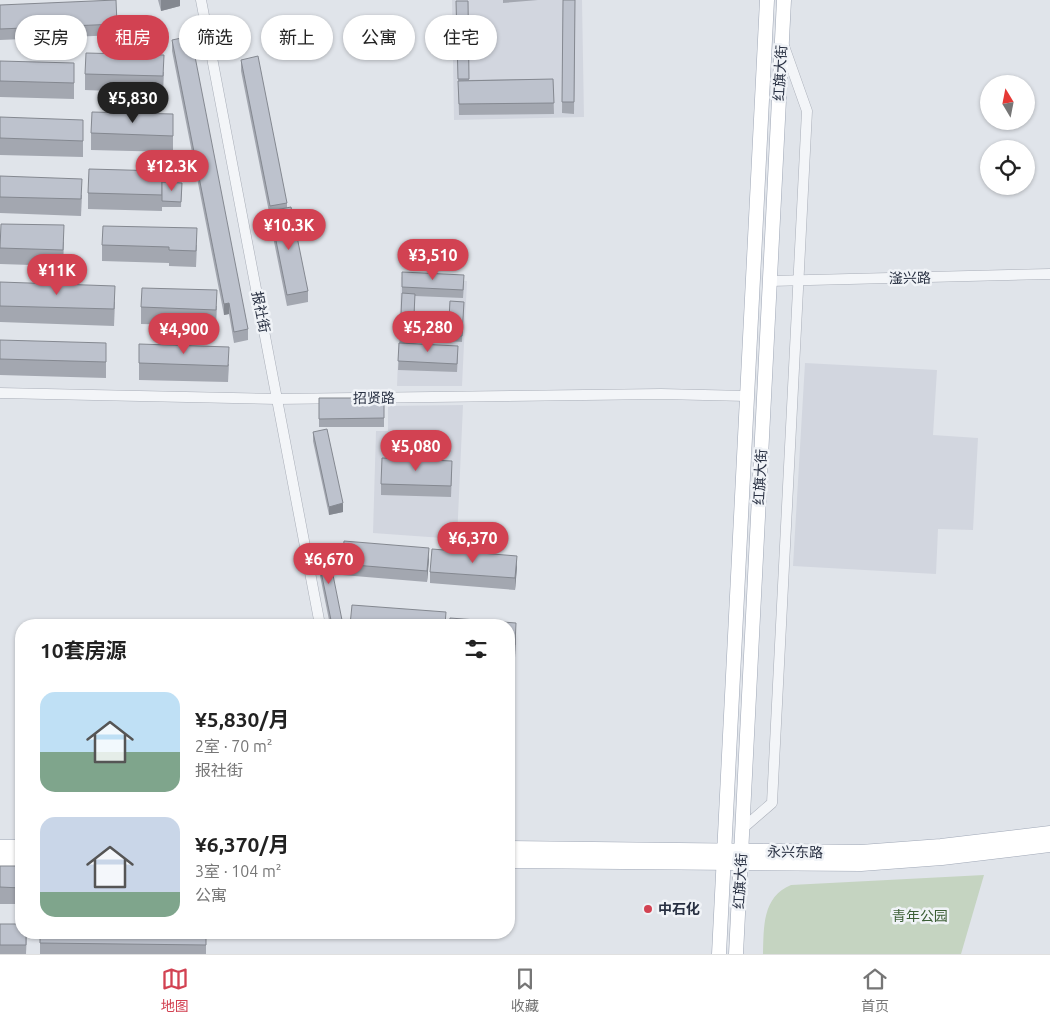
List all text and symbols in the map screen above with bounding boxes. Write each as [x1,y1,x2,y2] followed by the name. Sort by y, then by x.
[15,15,87,60] chip: 买房
[97,15,169,60] chip: 租房
[179,15,251,60] chip: 筛选
[261,15,333,60] chip: 新上
[343,15,415,60] chip: 公寓
[425,15,497,60] chip: 住宅
[771,45,789,101] street label: 红旗大街
[980,75,1035,130] north arrow
[980,75,1035,195] map controls
[92,82,174,124] pin: ¥5,830
[108,89,158,107] text: ¥5,830
[980,140,1035,195] button: locate
[131,150,213,192] pin: ¥12.3K
[147,157,197,175] text: ¥12.3K
[248,208,330,251] pin: ¥10.3K
[264,216,314,234] text: ¥10.3K
[392,238,474,281] pin: ¥3,510
[408,246,458,264] text: ¥3,510
[27,254,87,296] pin: ¥11K
[38,261,76,279] text: ¥11K
[889,270,931,286] street label: 滏兴路
[249,290,273,334] street label: 报社街
[387,310,469,353] pin: ¥5,280
[143,312,225,355] pin: ¥4,900
[403,318,453,336] text: ¥5,280
[159,320,209,338] text: ¥4,900
[353,390,395,406] street label: 招贤路
[375,430,457,472] pin: ¥5,080
[391,437,441,455] text: ¥5,080
[751,449,769,505] street label: 红旗大街
[432,522,514,564] pin: ¥6,370
[448,529,498,547] text: ¥6,370
[288,542,370,585] pin: ¥6,670
[304,550,354,568] text: ¥6,670
[462,635,490,663] icon: filters
[40,638,127,662] text: 10套房源
[195,707,289,731] text: ¥5,830/月
[80,712,140,772] icon: home
[195,737,273,755] text: 2室 · 70 m²
[195,761,243,779] text: 报社街
[195,832,289,856] text: ¥6,370/月
[80,837,140,897] icon: home
[767,844,823,860] street label: 永兴东路
[731,853,749,909] street label: 红旗大街
[195,862,282,880] text: 3室 · 104 m²
[195,886,227,904] text: 公寓
[658,901,700,917] place label: 中石化
[642,903,654,915] marker: 中石化
[892,908,948,924] park label: 青年公园
[161,965,189,1015] tab: 地图
[511,965,539,1015] tab: 收藏
[861,965,889,1015] tab: 首页

